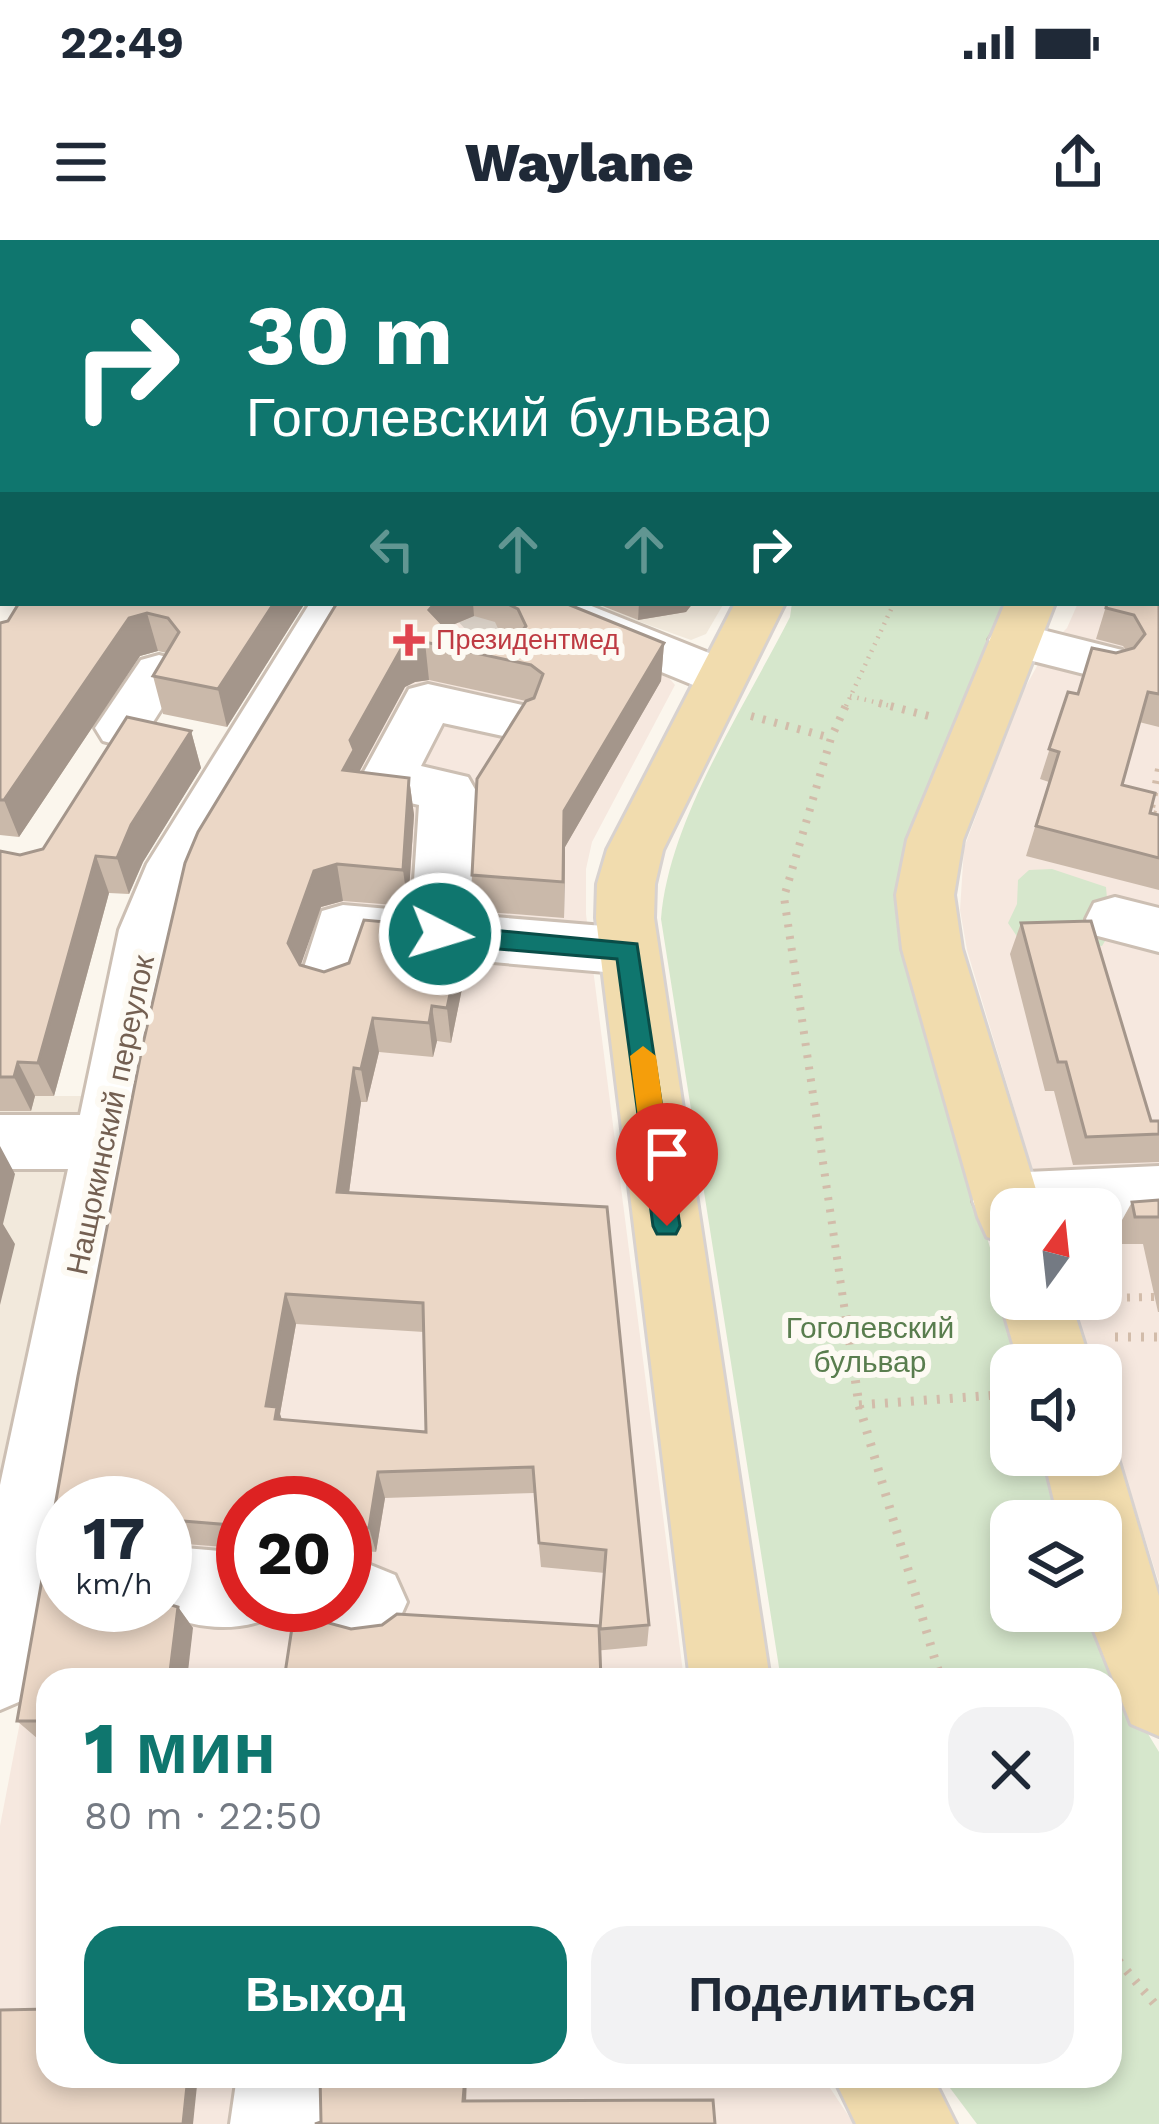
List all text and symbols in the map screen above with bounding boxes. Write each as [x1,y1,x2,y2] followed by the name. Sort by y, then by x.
[60,16,184,69] text: 22:49
[48,129,114,195] icon: menu
[1045,129,1111,195] icon: share
[465,131,694,194] text: Waylane
[246,286,453,384] text: 30 m
[48,288,204,444] icon: right
[246,386,771,449] text: Гоголевский бульвар
[359,516,425,582] icon: left
[485,516,551,582] icon: ahead
[611,516,677,582] icon: ahead
[737,516,803,582] icon: right
[393,624,425,656] marker: Президентмед
[436,624,619,656] place label: Президентмед
[377,871,503,997] position arrow
[59,951,161,1278] street label: Нащокинский переулок
[616,1103,718,1226] pin
[634,1121,700,1187] icon: arrive
[990,1188,1122,1320] north arrow
[990,1188,1122,1632] map controls
[786,1310,954,1379] park label: Гоголевский бульвар
[990,1344,1122,1476] button: sound
[216,1476,372,1632] speed limit sign: 20
[990,1500,1122,1632] button: layers
[83,1503,145,1574] text: 17
[75,1566,153,1601] text: km/h
[84,1706,276,1790] text: 1 мин
[948,1707,1074,1833] button: close
[84,1793,322,1838] text: 80 m · 22:50
[84,1926,567,2064] button: Выход
[591,1926,1074,2064] button: Поделиться

